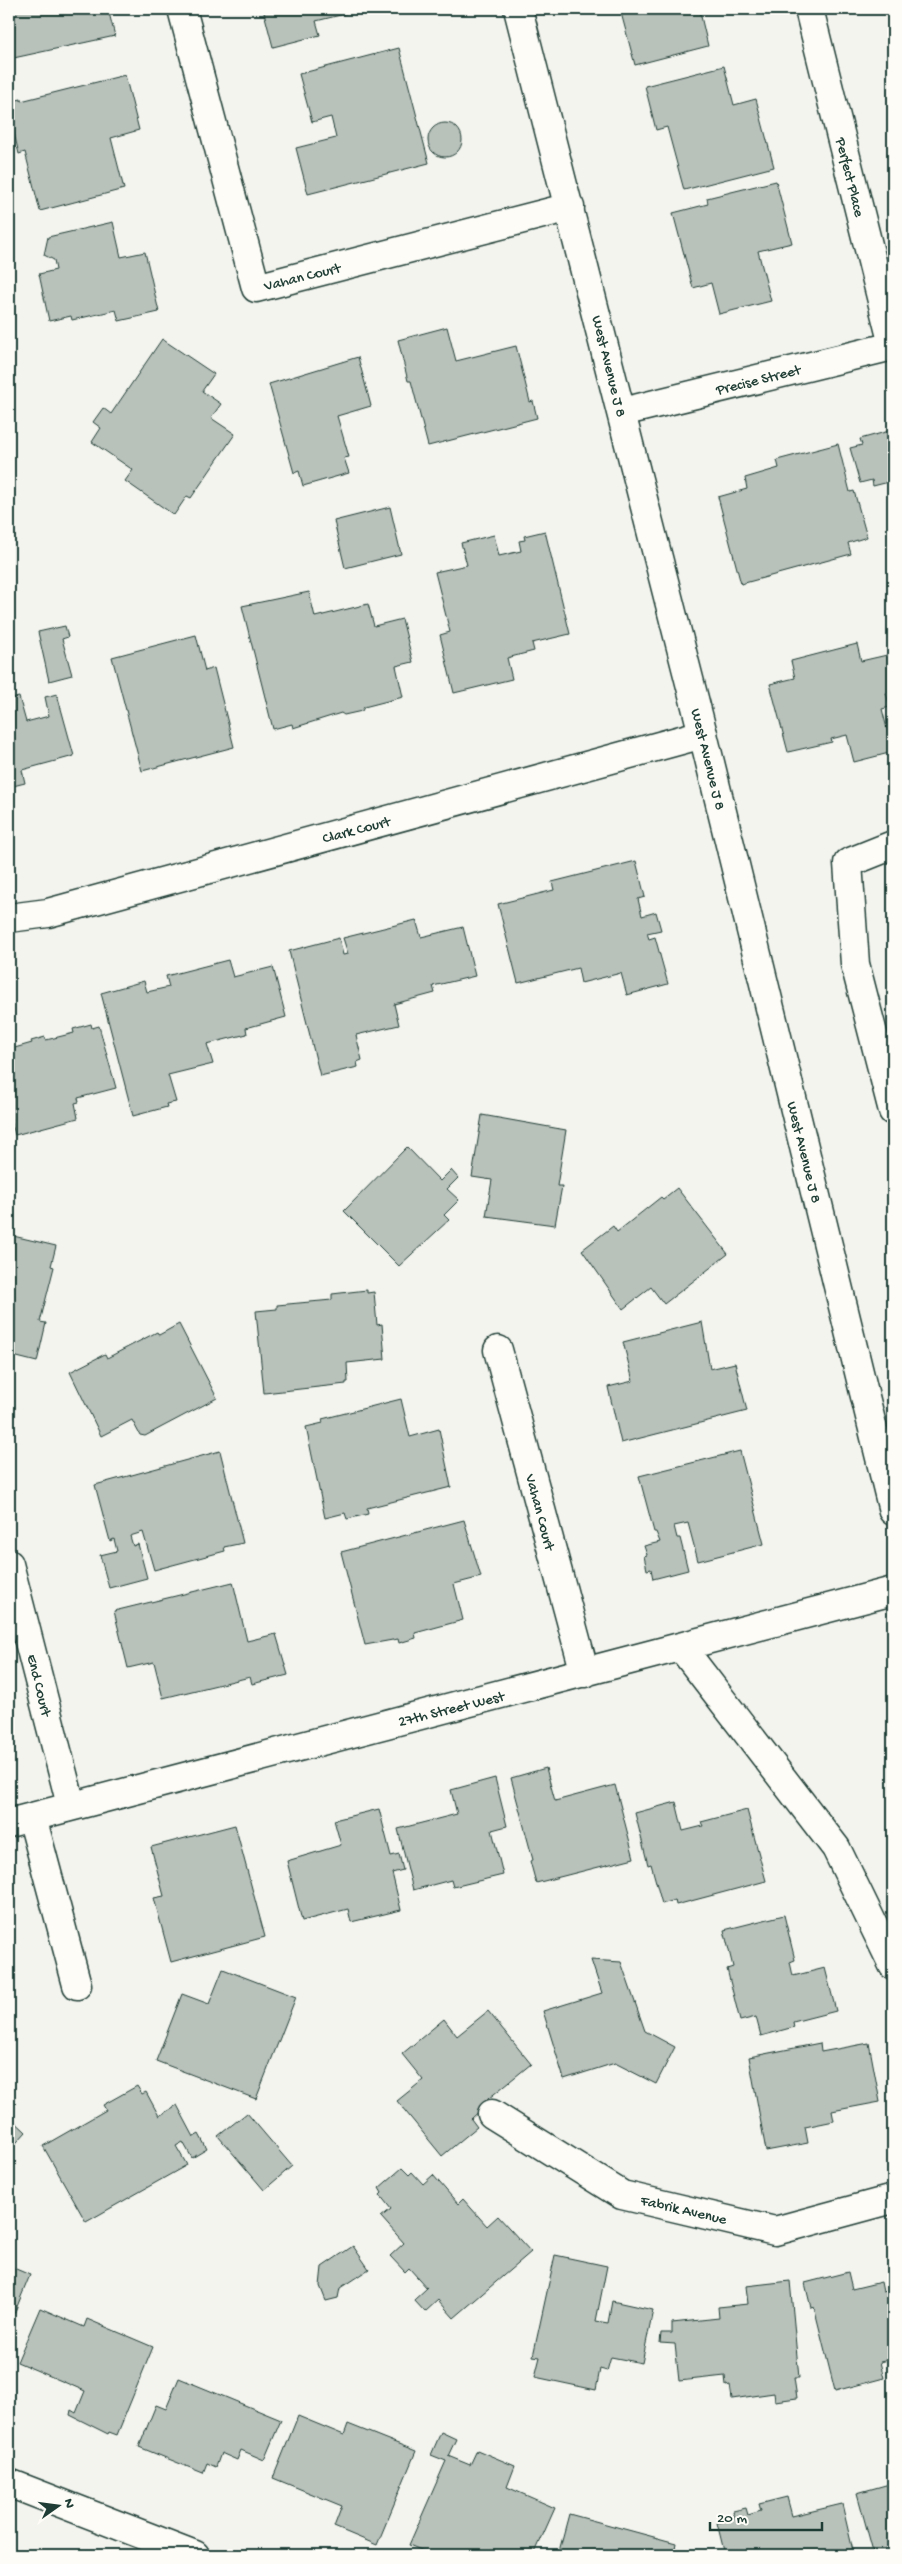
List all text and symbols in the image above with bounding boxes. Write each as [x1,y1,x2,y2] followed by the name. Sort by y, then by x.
[830,135,868,219] street label: Perfect Place
[261,259,344,296] street label: Vahan Court
[587,314,629,419] street label: West Avenue J 8
[713,361,804,400] street label: Precise Street
[686,707,728,812] street label: West Avenue J 8
[321,813,394,849] street label: Clark Court
[782,1100,824,1205] street label: West Avenue J 8
[520,1471,558,1554] street label: Vahan Court
[22,1653,55,1720] street label: End Court
[397,1688,508,1732] street label: 27th Street West
[638,2192,729,2230] street label: Fabrik Avenue
[32,2482,82,2532] north arrow
[59,2497,78,2510] text: N
[710,2499,822,2531] scale bar
[717,2510,747,2528] text: 20 m

